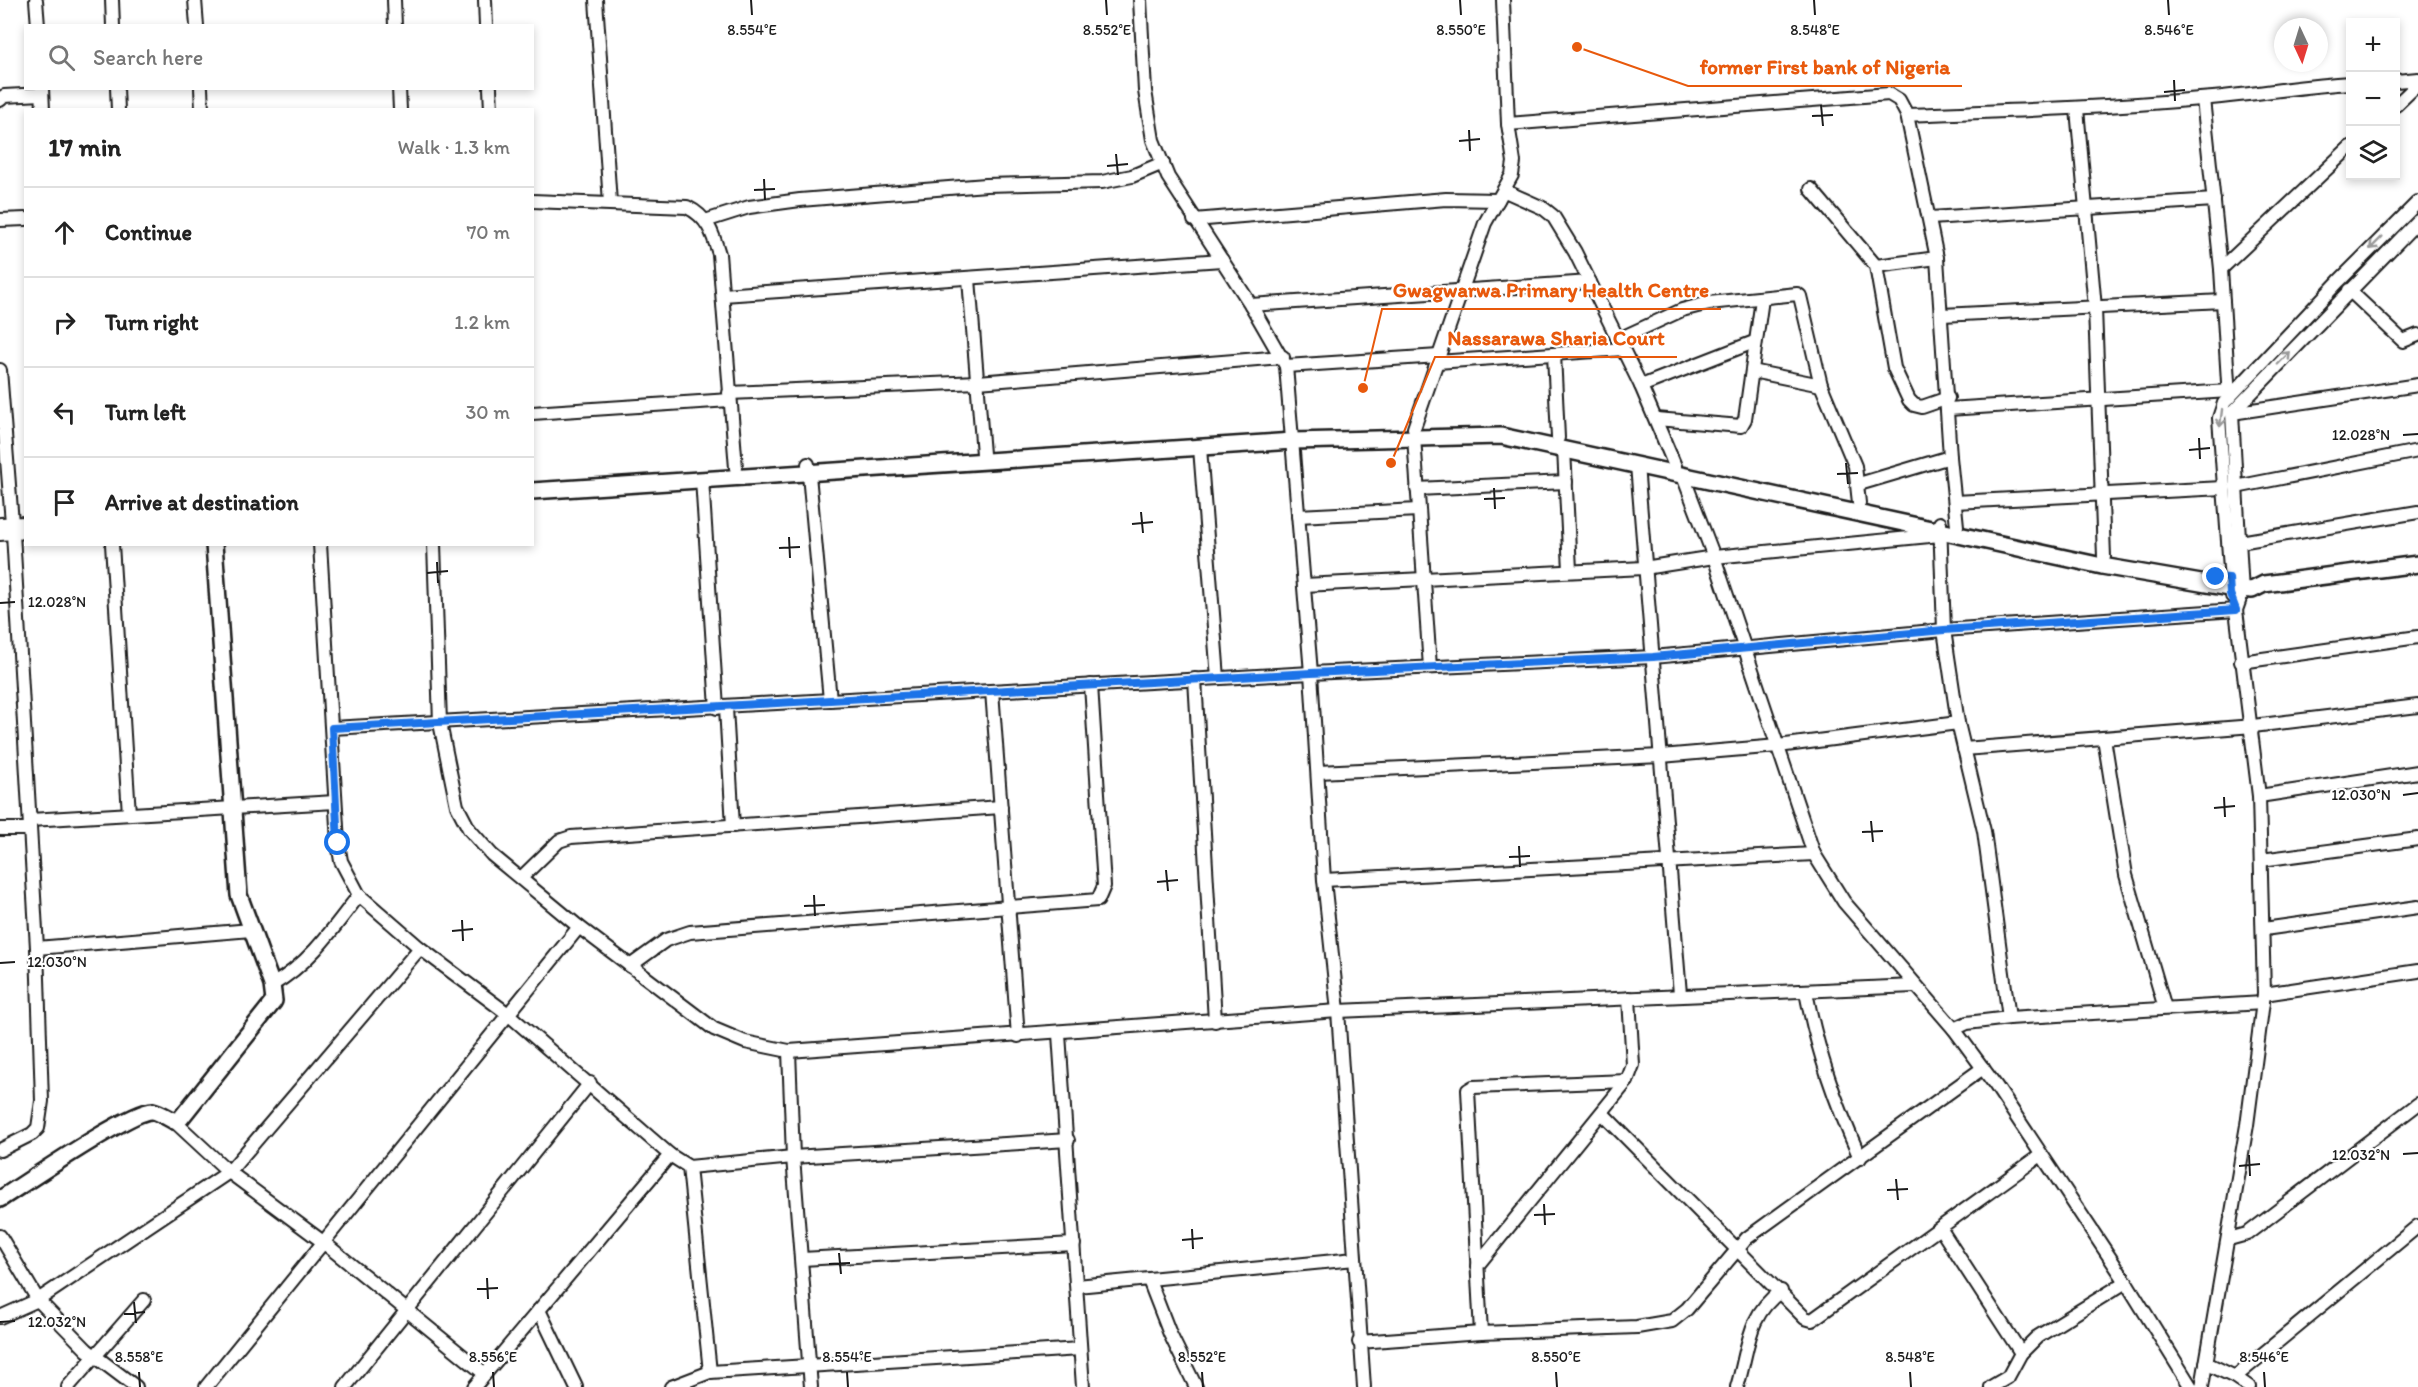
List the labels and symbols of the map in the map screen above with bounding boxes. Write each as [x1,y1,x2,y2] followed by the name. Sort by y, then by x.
[2274,18,2328,72] north arrow
[727,21,777,39] text: 8.554°E
[1083,21,1131,39] text: 8.552°E
[1436,21,1486,39] text: 8.550°E
[1790,21,1840,39] text: 8.548°E
[2144,21,2194,39] text: 8.546°E
[1688,47,1962,86] callout: former First bank of Nigeria
[1700,54,1951,80] text: former First bank of Nigeria
[2369,236,2384,250] one-way arrow
[1382,270,1721,309] callout: Gwagwarwa Primary Health Centre
[1393,277,1709,303] text: Gwagwarwa Primary Health Centre
[1435,318,1677,357] callout: Nassarawa Sharia Court
[1447,325,1665,350] text: Nassarawa Sharia Court
[2276,351,2291,366] one-way arrow
[2215,408,2226,428] one-way arrow
[2332,426,2390,444] text: 12.028°N
[2202,563,2228,589] route end
[28,593,86,611] text: 12.028°N
[2331,786,2391,804] text: 12.030°N
[324,829,350,855] route start
[27,953,87,971] text: 12.030°N
[2332,1146,2390,1164] text: 12.032°N
[28,1313,86,1331] text: 12.032°N
[115,1348,163,1366] text: 8.558°E
[469,1348,517,1366] text: 8.556°E
[822,1348,872,1366] text: 8.554°E
[1178,1348,1226,1366] text: 8.552°E
[1531,1348,1581,1366] text: 8.550°E
[1885,1348,1935,1366] text: 8.548°E
[2239,1348,2289,1366] text: 8.546°E

